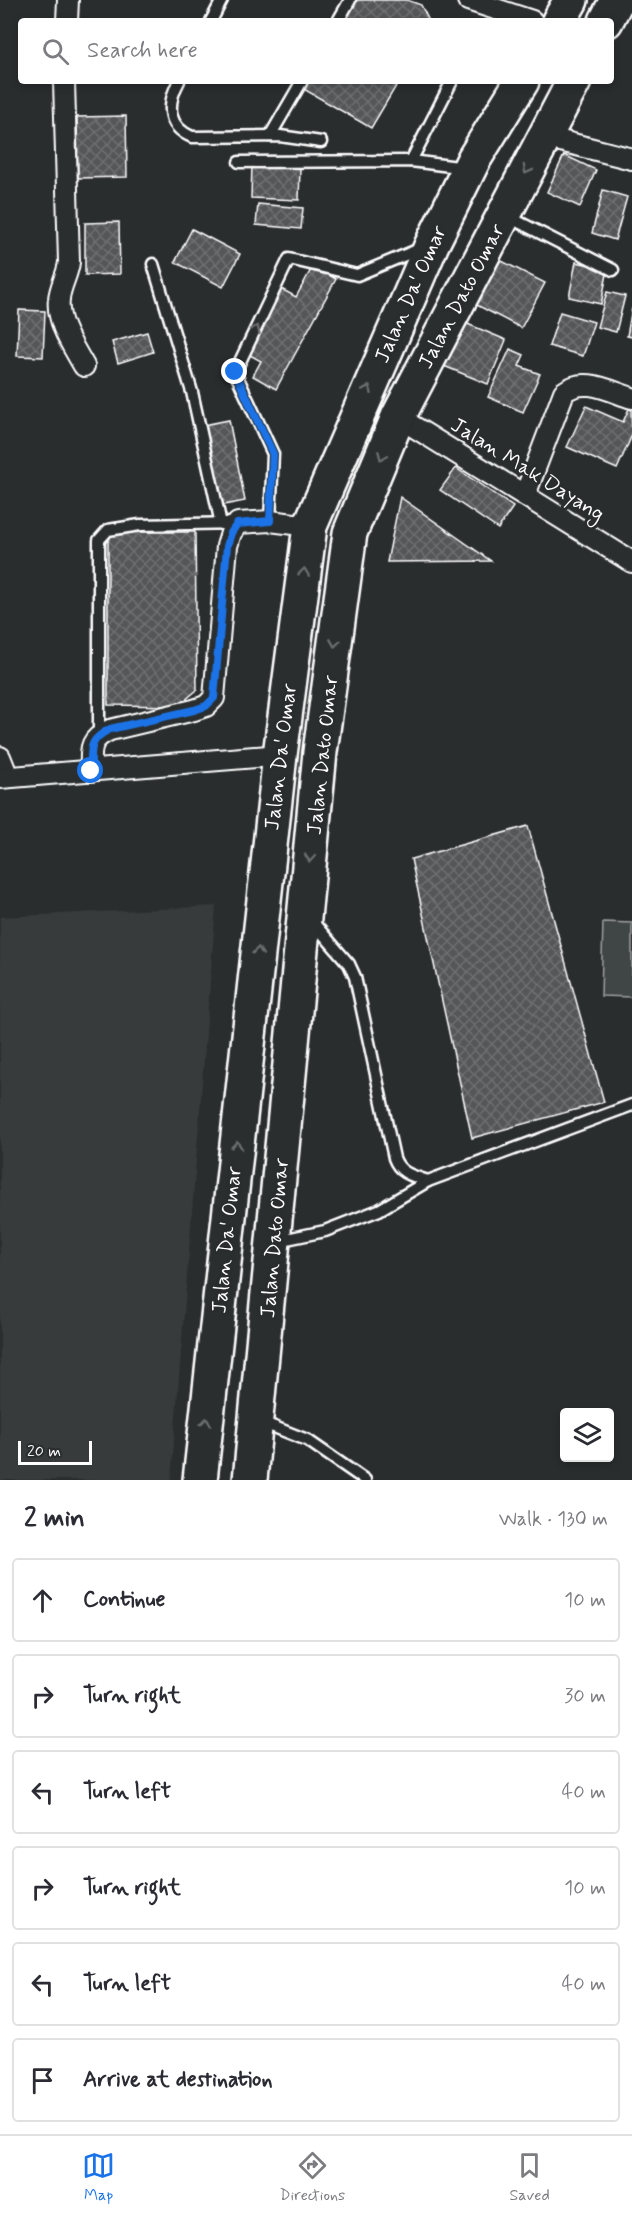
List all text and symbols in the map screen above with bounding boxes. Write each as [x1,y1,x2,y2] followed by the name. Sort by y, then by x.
[18,18,614,84] search box
[39,35,72,68] icon: search
[87,37,198,65] text: Search here
[523,164,534,174] one-way arrow
[412,219,512,374] street label: Jalan Dato Omar
[368,221,454,368] street label: Jalan Da' Omar
[248,324,260,335] one-way arrow
[221,358,247,384] route end
[360,385,372,396] one-way arrow
[445,411,610,529] street label: Jalan Mak Dayang
[377,450,389,461] one-way arrow
[297,567,309,577] one-way arrow
[329,639,341,648] one-way arrow
[301,674,345,836] street label: Jalan Dato Omar
[258,682,304,832] street label: Jalan Da' Omar
[77,757,103,783] route start
[304,853,317,862] one-way arrow
[251,946,264,955] one-way arrow
[230,1140,243,1149] one-way arrow
[254,1157,296,1319] street label: Jalan Dato Omar
[205,1165,249,1315] street label: Jalan Da' Omar
[560,1408,614,1462] map controls
[560,1408,614,1462] button: layers
[199,1417,212,1426] one-way arrow
[18,1438,92,1466] scale bar
[27,1441,61,1462] text: 20 m
[24,1502,85,1536] text: 2 min
[499,1506,608,1533] text: Walk · 130 m
[26,1584,59,1617] icon: ahead
[83,1586,165,1614] text: Continue
[564,1587,606,1614] text: 10 m
[26,1680,59,1713] icon: right
[83,1682,181,1710] text: Turn right
[564,1683,606,1710] text: 30 m
[26,1776,59,1809] icon: left
[83,1778,171,1806] text: Turn left
[562,1779,606,1806] text: 40 m
[26,1872,59,1905] icon: right
[83,1874,181,1902] text: Turn right
[564,1875,606,1902] text: 10 m
[26,1968,59,2001] icon: left
[83,1970,171,1998] text: Turn left
[562,1971,606,1998] text: 40 m
[26,2064,59,2097] icon: arrive
[83,2066,273,2094] text: Arrive at destination
[82,2149,115,2206] tab: Map
[279,2149,345,2206] tab: Directions
[509,2149,550,2206] tab: Saved

